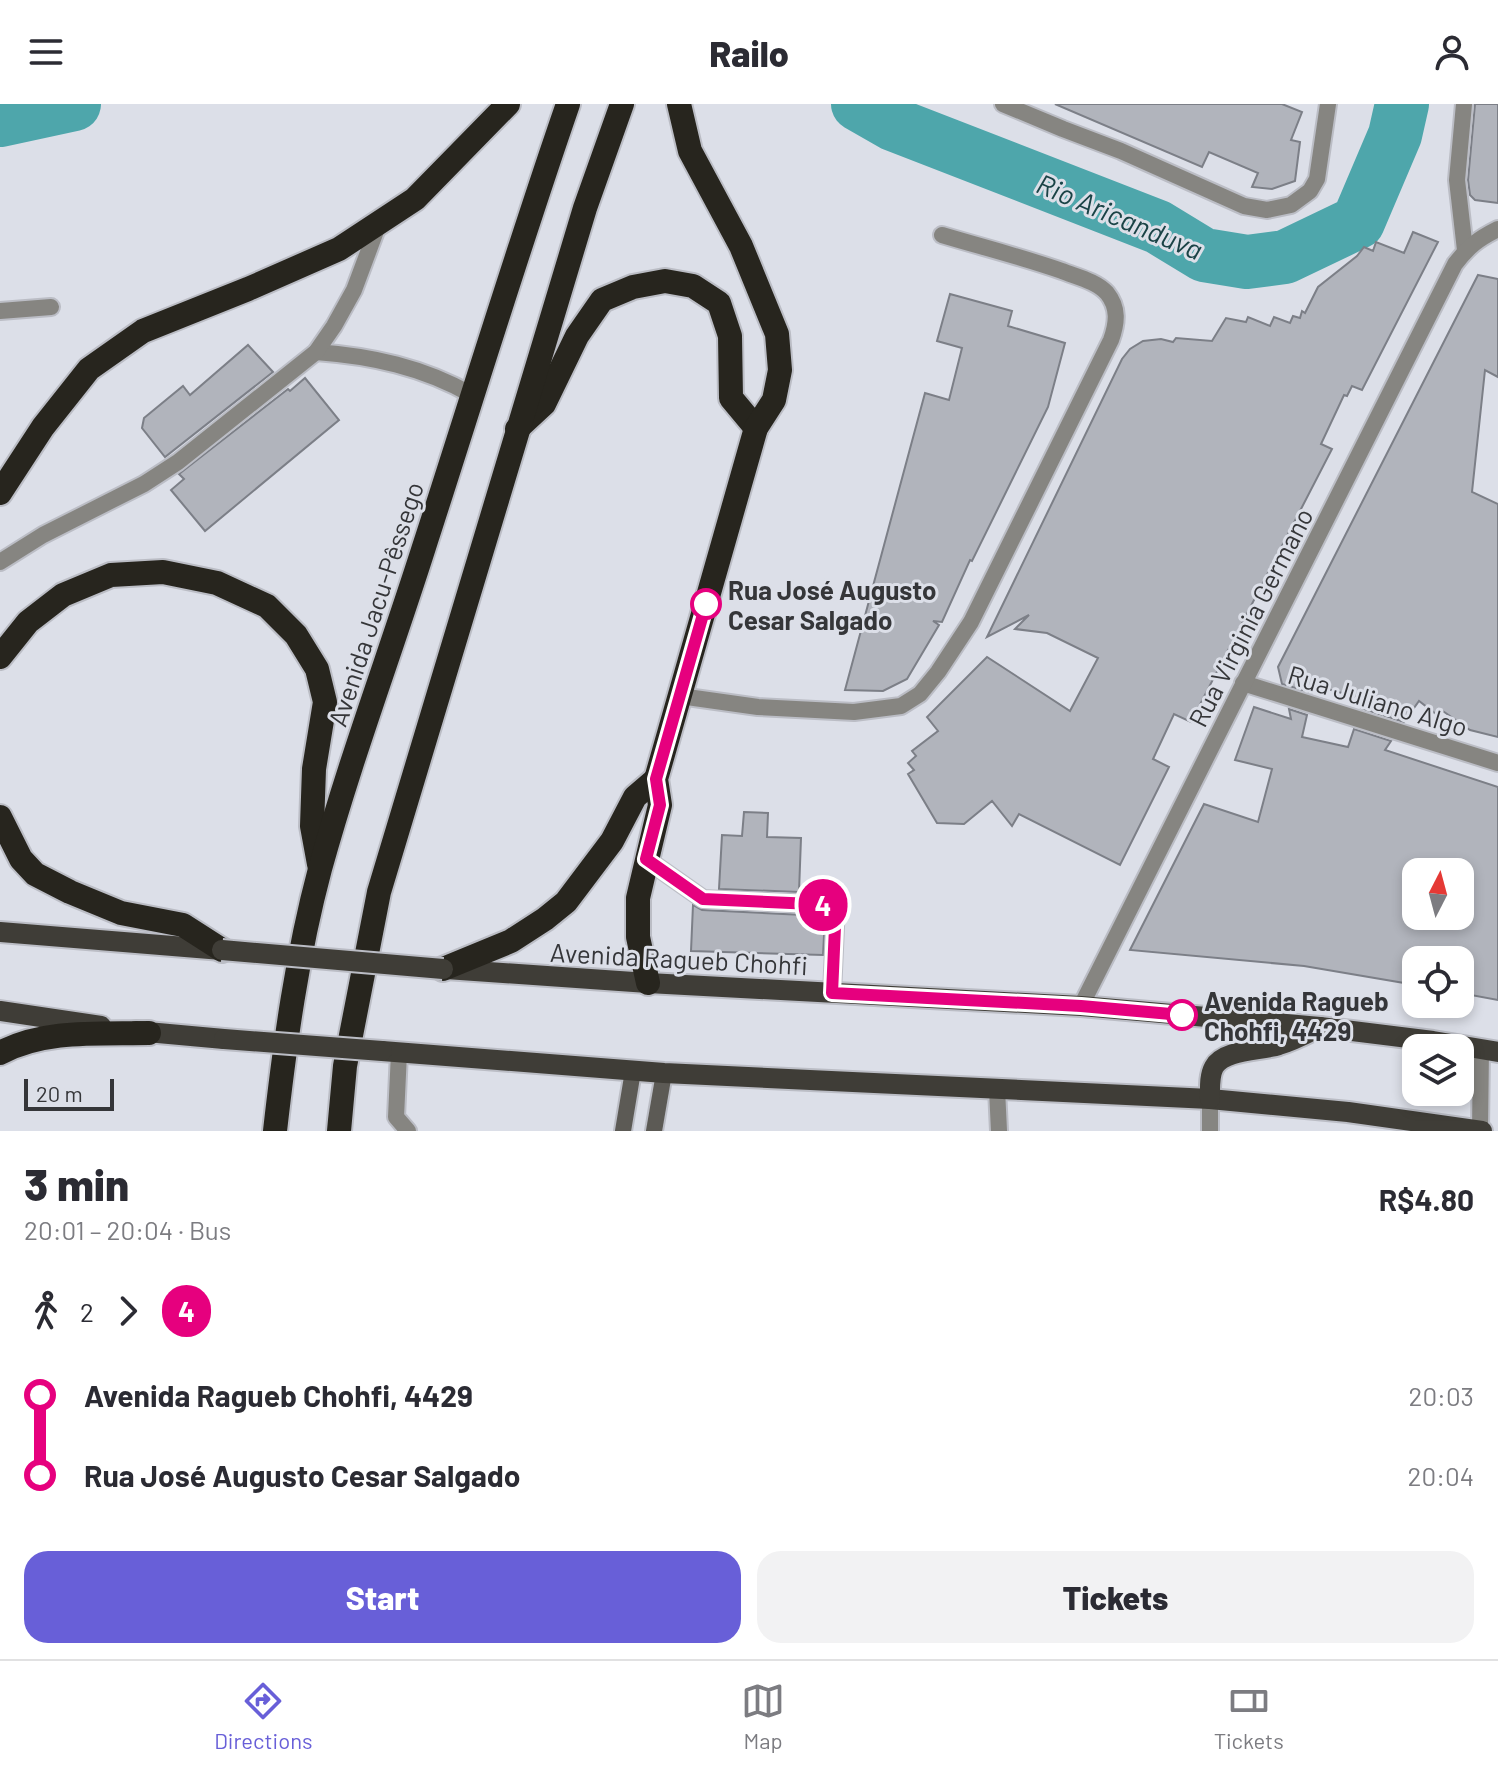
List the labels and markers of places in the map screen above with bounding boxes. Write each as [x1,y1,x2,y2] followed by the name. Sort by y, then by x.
[728,574,937,635] place label: Rua José Augusto Cesar Salgado
[691,589,721,619] marker: Rua José Augusto Cesar Salgado
[1204,985,1389,1046] place label: Avenida Ragueb Chohfi, 4429
[1167,1000,1197,1030] marker: Avenida Ragueb Chohfi, 4429

